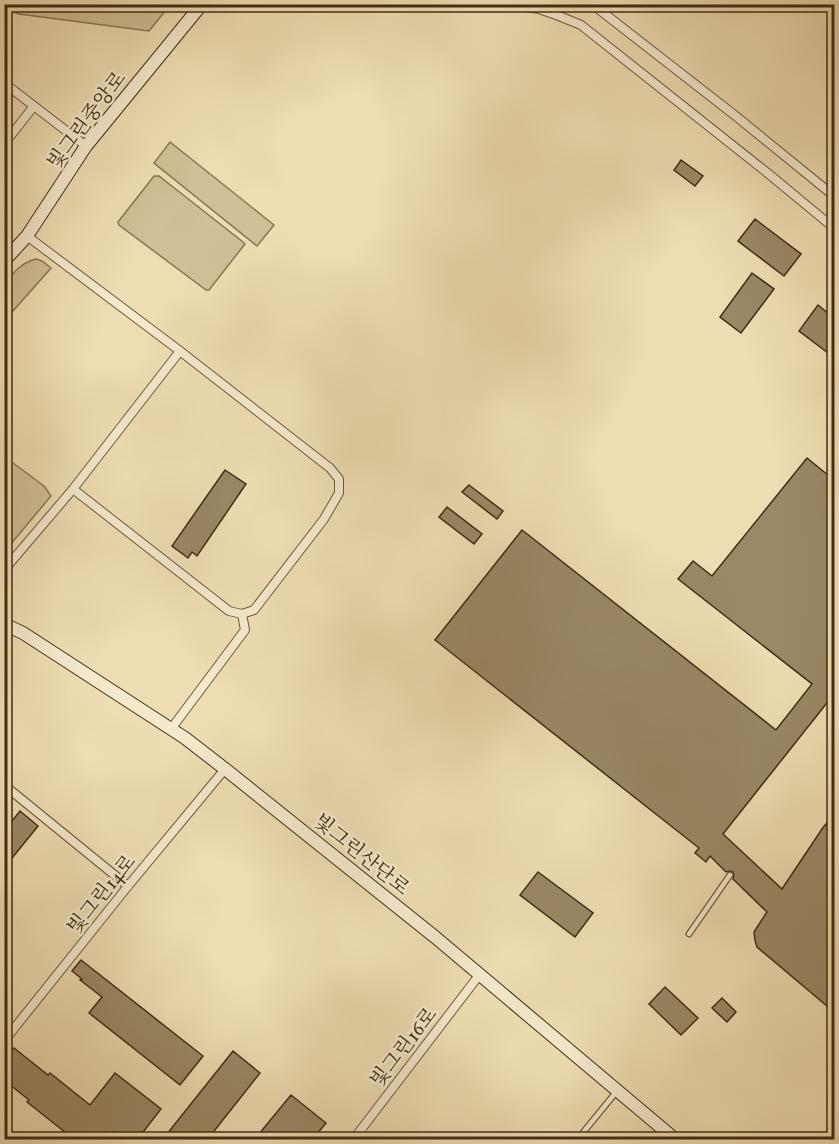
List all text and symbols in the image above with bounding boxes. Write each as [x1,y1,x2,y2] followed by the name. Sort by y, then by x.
[42,66,131,174] street label: 빛그린중앙로
[309,808,415,901] street label: 빛그린산단로
[62,849,141,939] street label: 빛그린14로
[364,1002,442,1092] street label: 빛그린16로

